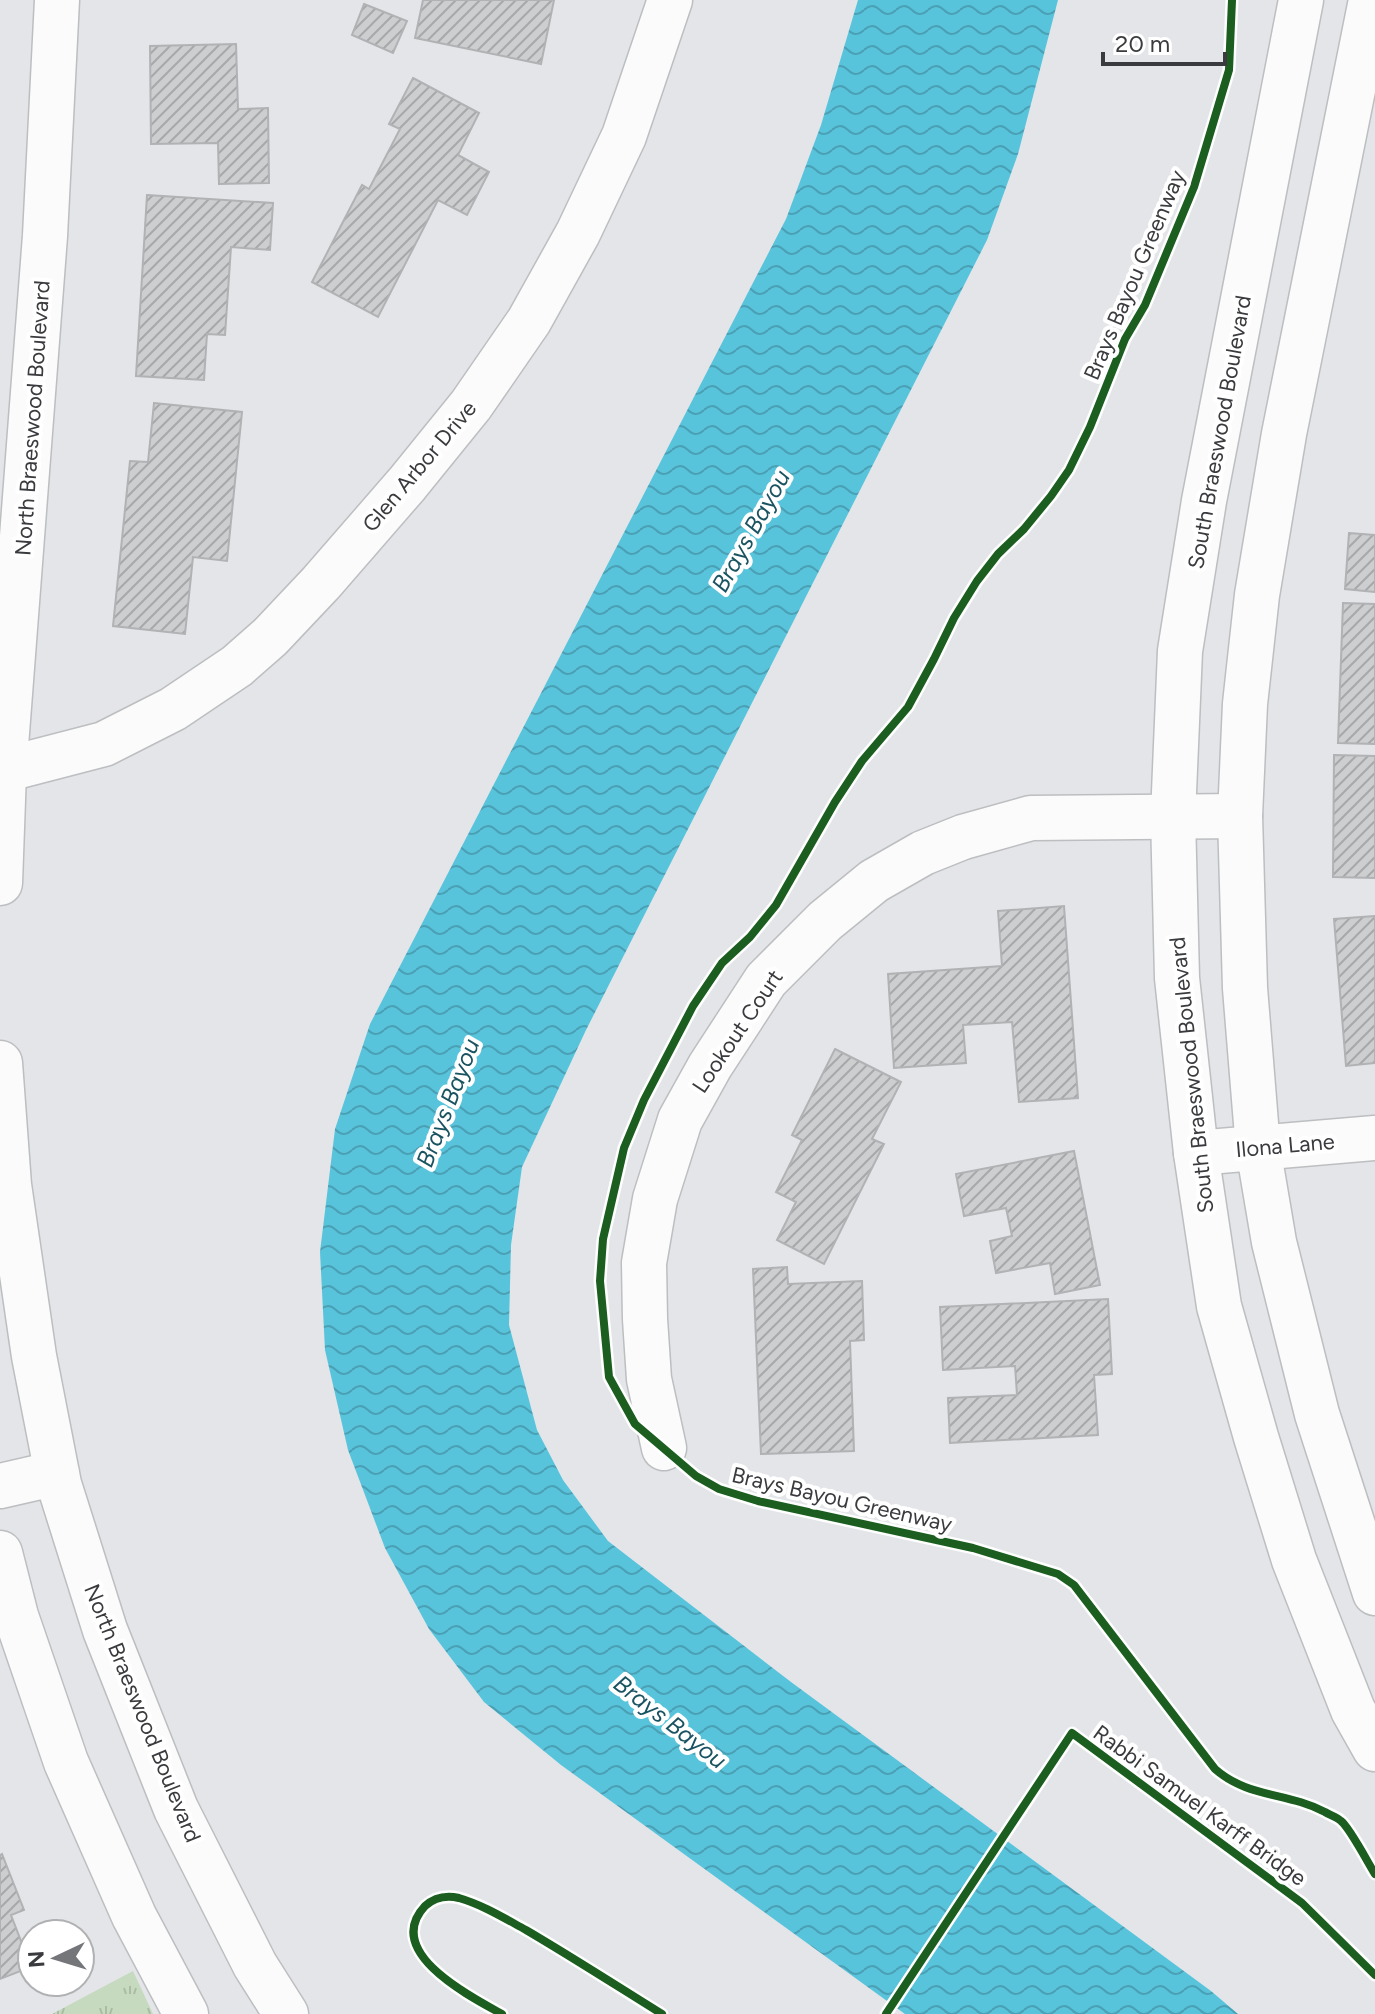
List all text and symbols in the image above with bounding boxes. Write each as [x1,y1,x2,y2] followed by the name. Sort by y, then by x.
[1103,16,1225,66] scale bar
[1115,29,1170,58] text: 20 m
[1078,166,1191,384] street label: Brays Bayou Greenway
[9,279,56,557] street label: North Braeswood Boulevard
[1182,293,1257,571] street label: South Braeswood Boulevard
[357,395,482,537] street label: Glen Arbor Drive
[705,465,796,597] water label: Brays Bayou
[1164,936,1219,1214] street label: South Braeswood Boulevard
[686,965,789,1098] street label: Lookout Court
[410,1035,485,1171] water label: Brays Bayou
[1234,1128,1336,1163] street label: Ilona Lane
[729,1461,955,1538] street label: Brays Bayou Greenway
[78,1580,207,1846] street label: North Braeswood Boulevard
[608,1669,732,1775] water label: Brays Bayou
[1088,1719,1311,1892] street label: Rabbi Samuel Karff Bridge
[16,1918,96,1998] north arrow
[22,1950,51,1969] text: N

